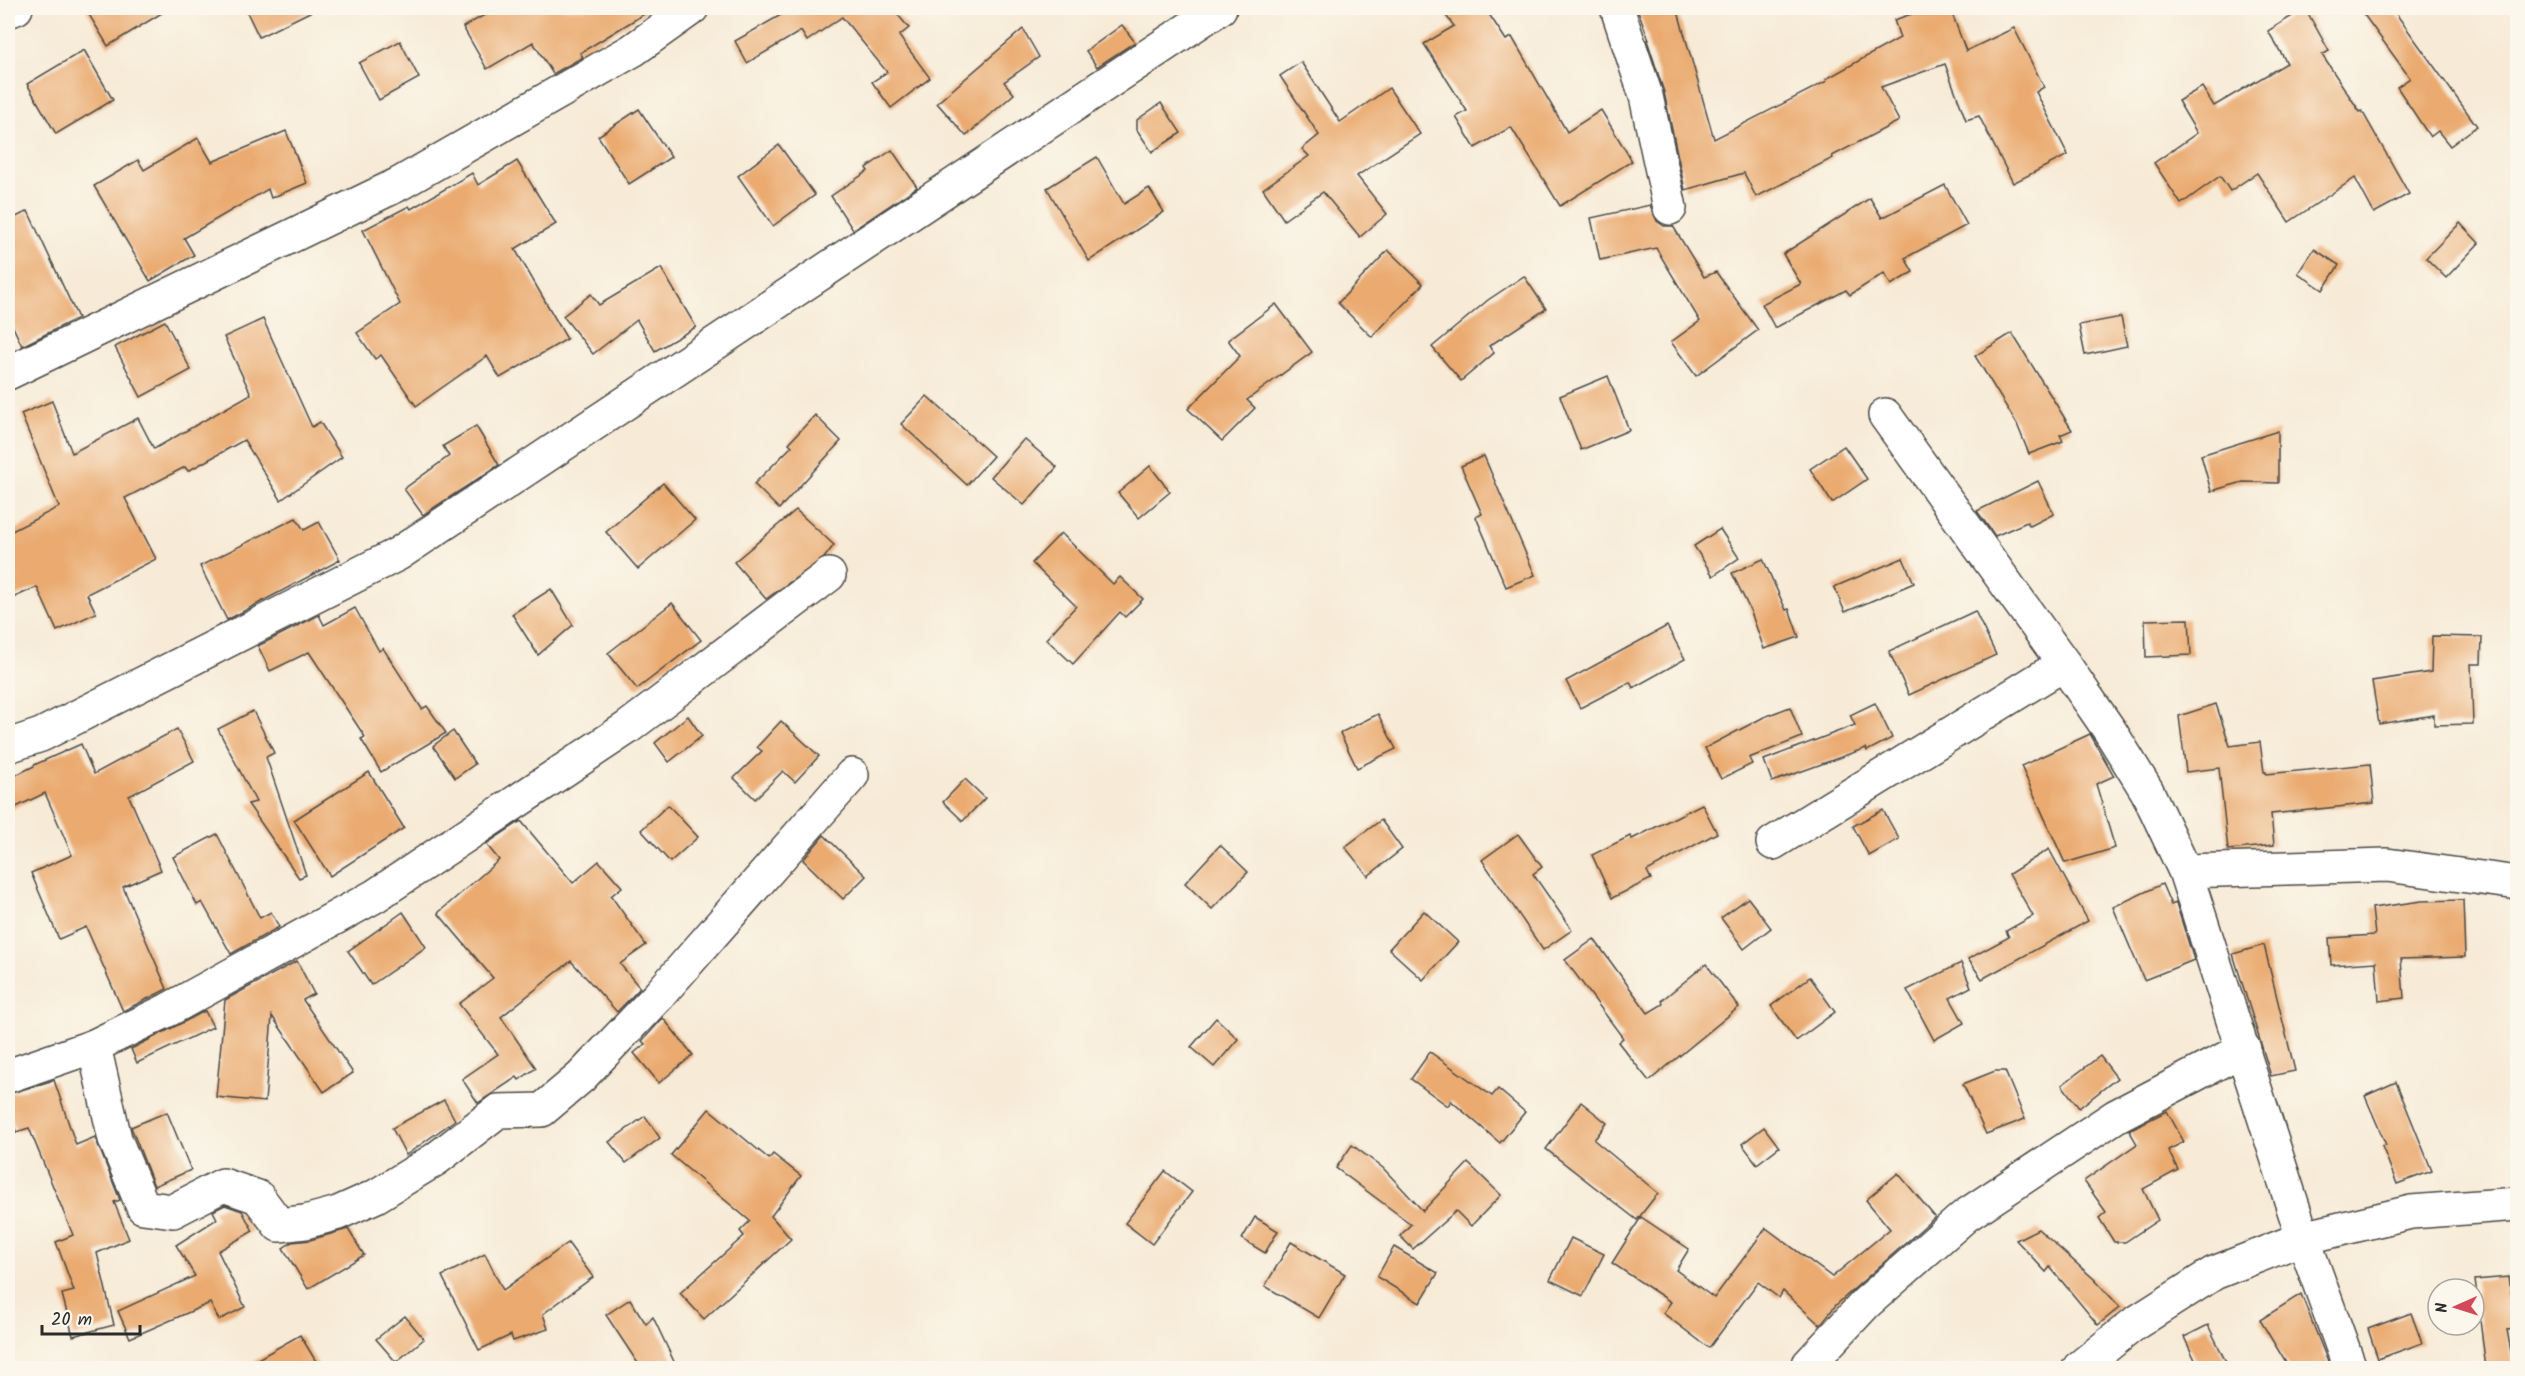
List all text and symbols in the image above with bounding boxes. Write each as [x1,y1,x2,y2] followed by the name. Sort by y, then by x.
[2426,1277,2486,1337] north arrow
[42,1298,140,1336] scale bar
[2430,1302,2455,1313] text: N
[51,1306,92,1335] text: 20 m

